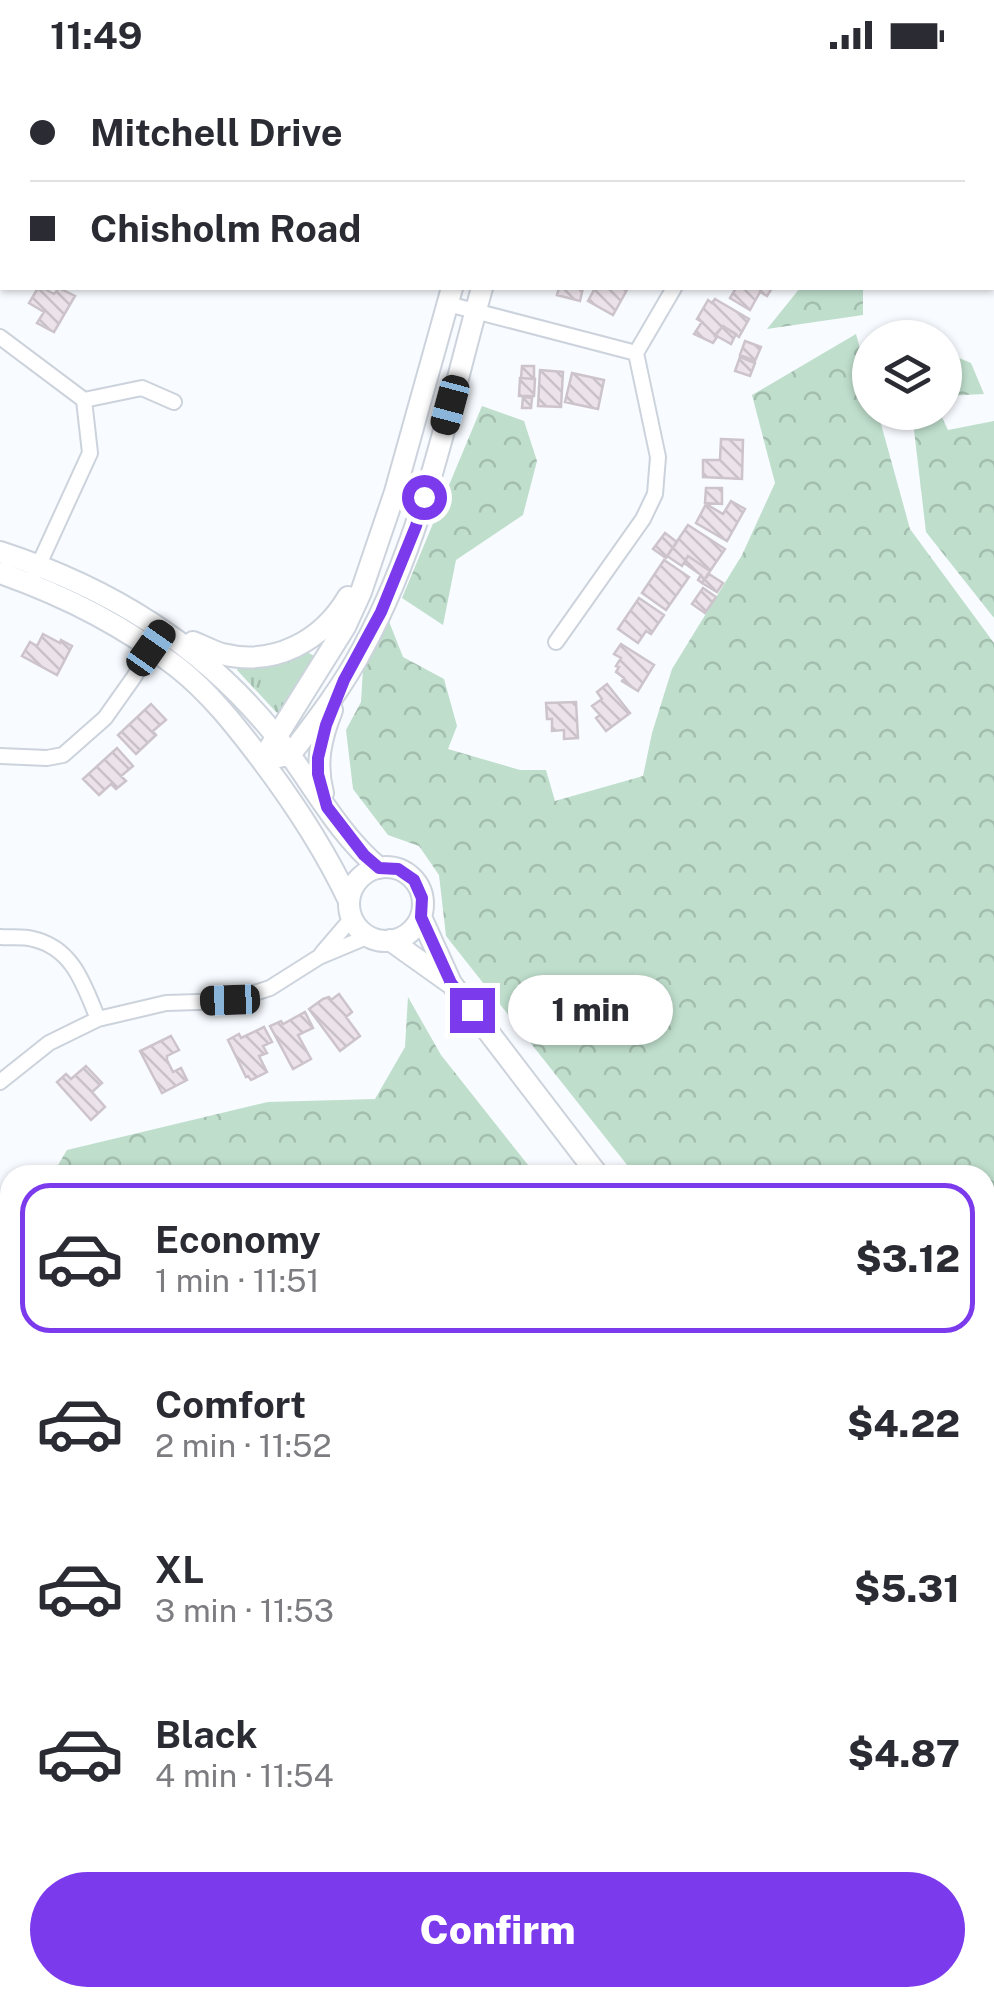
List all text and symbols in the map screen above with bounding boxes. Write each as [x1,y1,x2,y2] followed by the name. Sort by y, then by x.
[50,13,143,58] text: 11:49
[90,110,343,155] text: Mitchell Drive
[90,206,361,251] text: Chisholm Road
[852,320,962,430] map controls
[852,320,962,430] button: layers
[428,372,472,438] car
[402,475,447,520] route start
[122,615,180,681] car
[507,975,672,1045] callout: 1 min
[199,984,261,1016] car
[450,988,495,1033] route end
[551,991,630,1028] text: 1 min
[35,1213,125,1303] icon: car
[155,1217,321,1262] text: Economy
[855,1236,960,1281] text: $3.12
[155,1262,320,1299] text: 1 min · 11:51
[35,1378,125,1468] icon: car
[155,1382,306,1427] text: Comfort
[847,1401,960,1446] text: $4.22
[155,1427,332,1464] text: 2 min · 11:52
[35,1543,125,1633] icon: car
[155,1547,204,1592] text: XL
[854,1566,960,1611] text: $5.31
[155,1592,334,1629] text: 3 min · 11:53
[35,1708,125,1798] icon: car
[155,1712,258,1757] text: Black
[848,1731,960,1776] text: $4.87
[155,1757,334,1794] text: 4 min · 11:54
[30,1872,965,1987] button: Confirm

